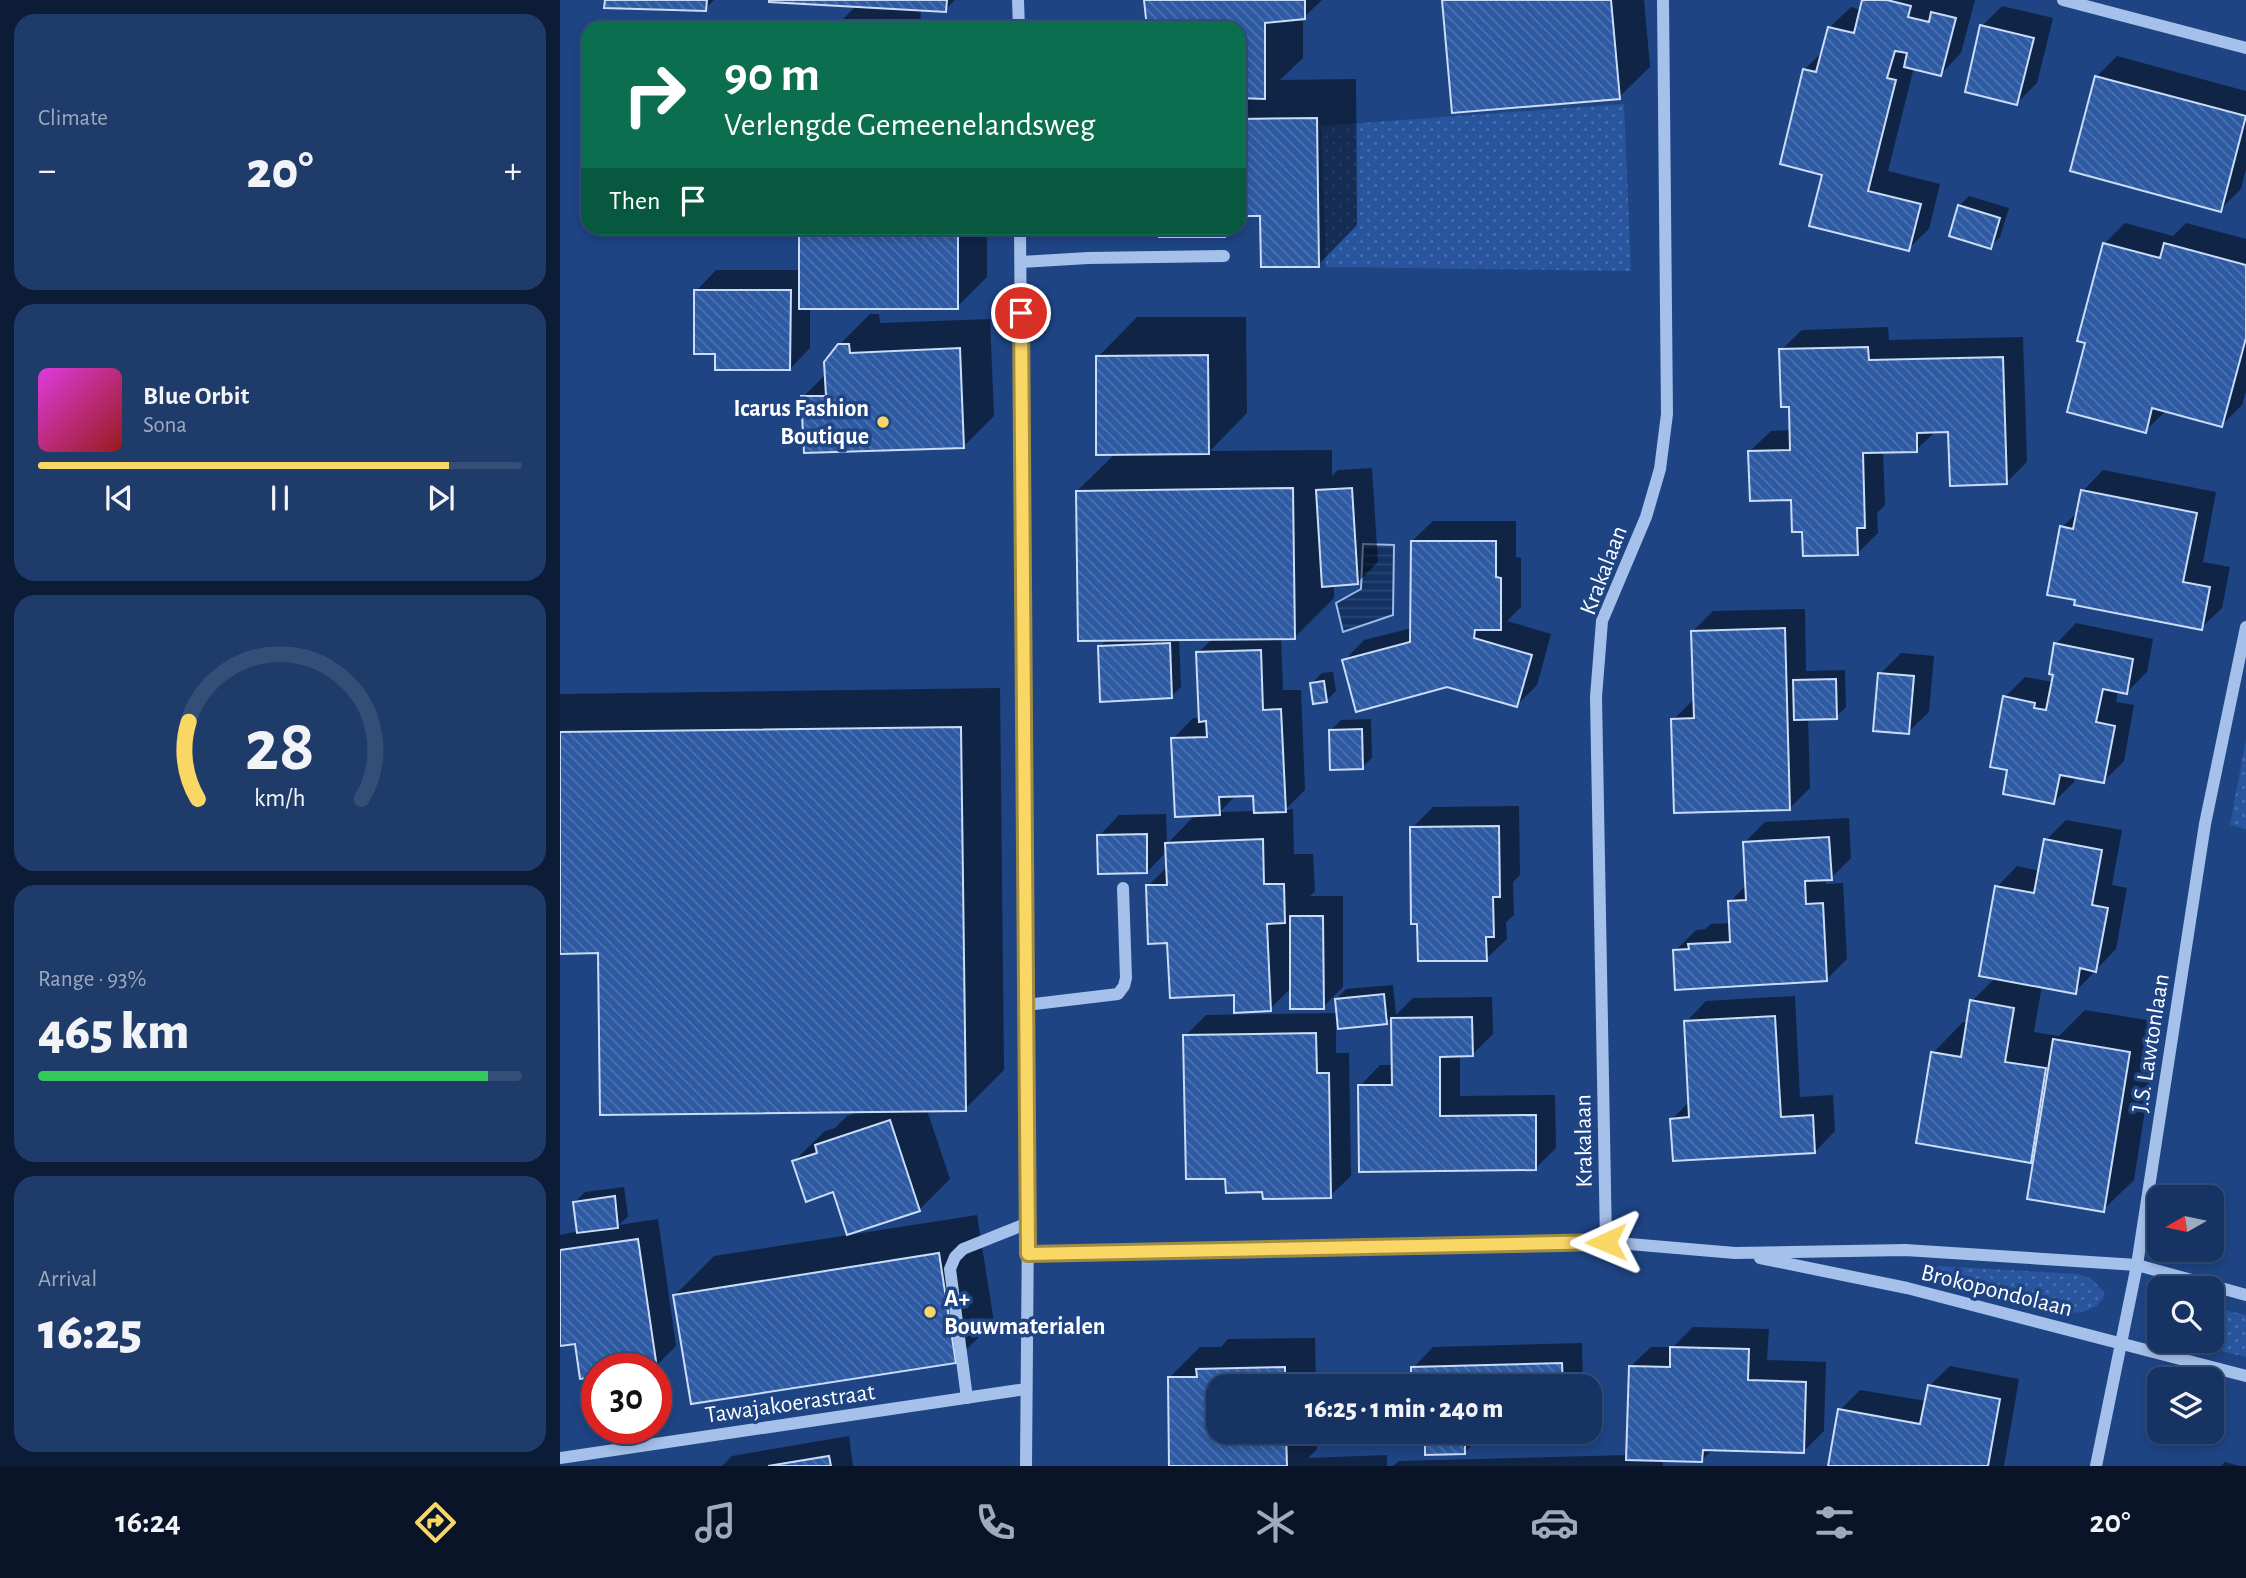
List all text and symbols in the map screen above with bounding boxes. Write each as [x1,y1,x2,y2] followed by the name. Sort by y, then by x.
[609,49,700,140] icon: right
[724,51,820,100] text: 90 m
[38,107,108,130] text: Climate
[724,109,1095,141] text: Verlengde Gemeenelandsweg
[246,145,314,197] text: 20°
[38,152,56,190] text: −
[504,152,522,190] text: +
[674,182,712,220] icon: arrive
[609,188,660,214] text: Then
[991,283,1051,343] pin
[1002,294,1040,332] icon: arrive
[143,383,249,409] text: Blue Orbit
[734,397,869,449] place label: Icarus Fashion Boutique
[143,414,187,437] text: Sona
[875,414,891,430] marker: Icarus Fashion Boutique
[100,479,138,517] icon: previous
[261,479,299,517] icon: pause
[422,479,460,517] icon: next
[1576,523,1632,618] street label: Krakalaan
[245,711,315,784] text: 28
[254,786,306,811] text: km/h
[38,968,146,991] text: Range · 93%
[2128,972,2174,1114] street label: J.S. Lawtonlaan
[38,1006,189,1058] text: 465 km
[1571,1094,1597,1188] street label: Krakalaan
[2147,1185,2224,1262] north arrow
[2147,1185,2224,1444] map controls
[1569,1205,1643,1279] position arrow
[1919,1261,2075,1321] street label: Brokopondolaan
[38,1268,97,1291] text: Arrival
[2147,1276,2224,1353] button: search
[944,1287,1105,1339] place label: A+ Bouwmaterialen
[922,1304,938,1320] marker: A+ Bouwmaterialen
[38,1306,142,1358] text: 16:25
[581,1353,672,1444] speed limit sign: 30
[2147,1367,2224,1444] button: layers
[704,1380,877,1428] street label: Tawajakoerastraat
[1305,1396,1503,1422] text: 16:25 · 1 min · 240 m
[411,1498,460,1547] icon: directions
[691,1498,740,1547] icon: music
[971,1498,1020,1547] icon: phone
[1251,1498,1300,1547] icon: climate
[1530,1498,1579,1547] icon: car
[1810,1498,1859,1547] icon: filters
[115,1506,181,1538] text: 16:24
[2090,1506,2131,1538] text: 20°

